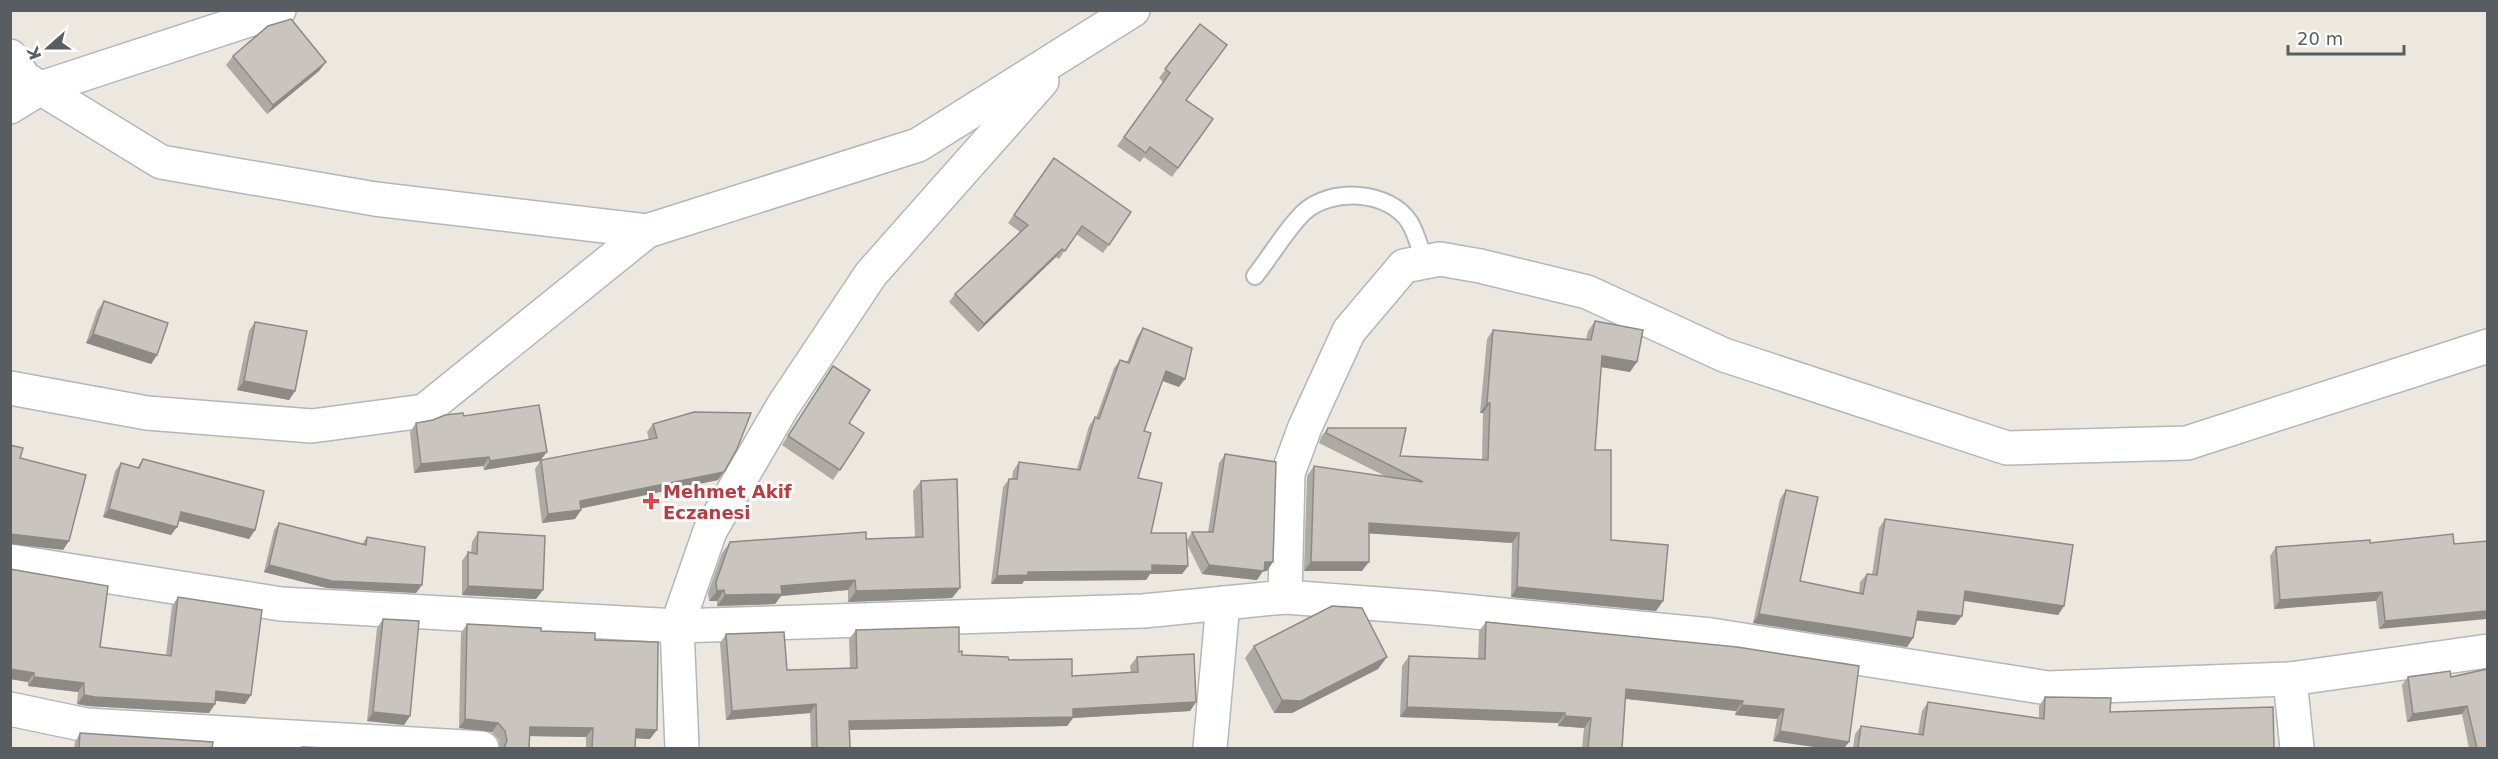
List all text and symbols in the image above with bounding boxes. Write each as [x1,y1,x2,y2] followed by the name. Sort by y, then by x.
[18,18,78,78] north arrow
[2288,18,2404,56] scale bar
[2297,28,2343,49] text: 20 m
[23,43,46,62] text: K
[663,481,792,523] place label: Mehmet Akif Eczanesi
[644,494,658,508] marker: Mehmet Akif Eczanesi

